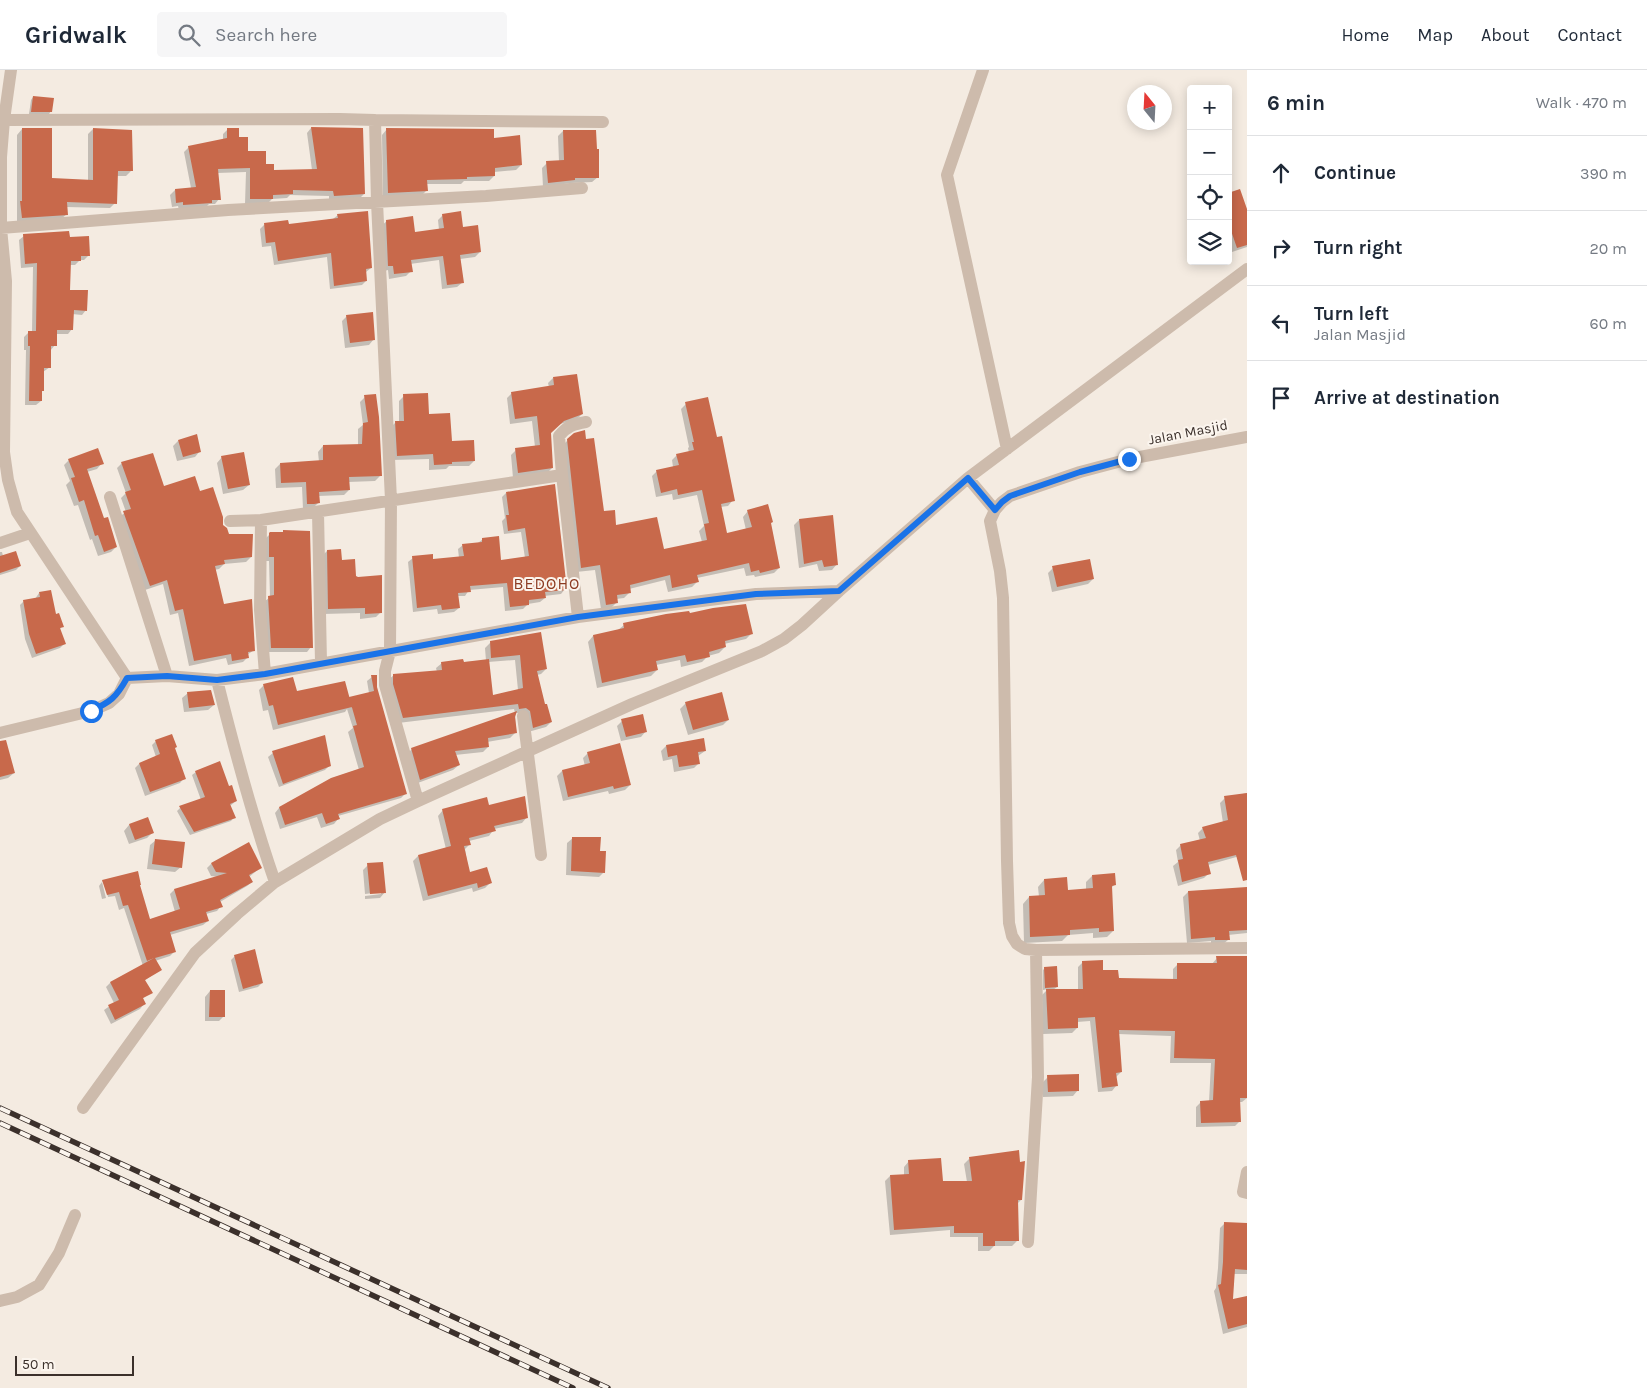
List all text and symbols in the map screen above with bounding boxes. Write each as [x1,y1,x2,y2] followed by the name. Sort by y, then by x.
[157,12,507,57] search box
[25,21,127,49] text: Gridwalk
[175,21,203,49] icon: search
[215,24,317,46] text: Search here
[1341,24,1389,46] text: Home
[1417,24,1453,46] text: Map
[1481,24,1530,46] text: About
[1558,24,1622,46] text: Contact
[1127,85,1172,130] north arrow
[1187,85,1232,265] map controls
[1187,85,1232,130] button: +
[1267,91,1325,115] text: 6 min
[1536,93,1627,112] text: Walk · 470 m
[1187,130,1232,175] button: −
[1267,159,1295,187] icon: ahead
[1314,162,1396,184] text: Continue
[1580,164,1627,183] text: 390 m
[1187,175,1232,220] button: locate
[1187,220,1232,265] button: layers
[1267,234,1295,262] icon: right
[1314,237,1403,259] text: Turn right
[1589,239,1627,258] text: 20 m
[1314,303,1389,325] text: Turn left
[1267,309,1295,337] icon: left
[1590,314,1627,333] text: 60 m
[1314,325,1406,344] text: Jalan Masjid
[1267,384,1295,412] icon: arrive
[1314,387,1500,409] text: Arrive at destination
[1147,416,1229,449] street label: Jalan Masjid
[1118,448,1141,471] route end
[514,574,580,593] district label: BEDOHO
[80,700,103,723] route start
[15,1353,134,1376] scale bar
[22,1356,55,1373] text: 50 m

